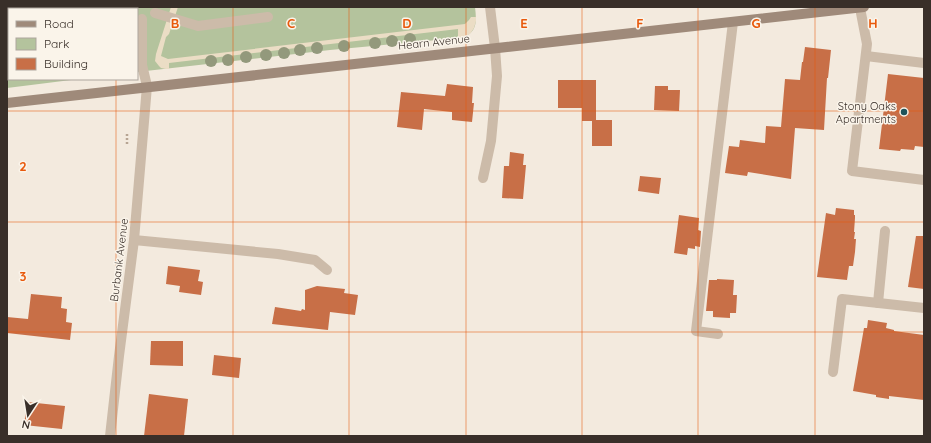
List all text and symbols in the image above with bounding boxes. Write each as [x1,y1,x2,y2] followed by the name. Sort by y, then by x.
[8,8,138,80] legend
[171,15,179,31] text: B
[287,15,295,31] text: C
[402,15,412,31] text: D
[520,15,528,31] text: E
[636,15,644,31] text: F
[751,15,761,31] text: G
[868,15,878,31] text: H
[44,16,74,31] text: Road
[397,31,471,53] street label: Hearn Avenue
[44,36,69,51] text: Park
[44,56,88,71] text: Building
[836,99,896,126] place label: Stony Oaks Apartments
[899,107,909,117] marker: Stony Oaks Apartments
[19,158,27,174] text: 2
[107,218,131,302] street label: Burbank Avenue
[20,268,27,284] text: 3
[8,395,48,435] north arrow
[21,417,31,432] text: N

